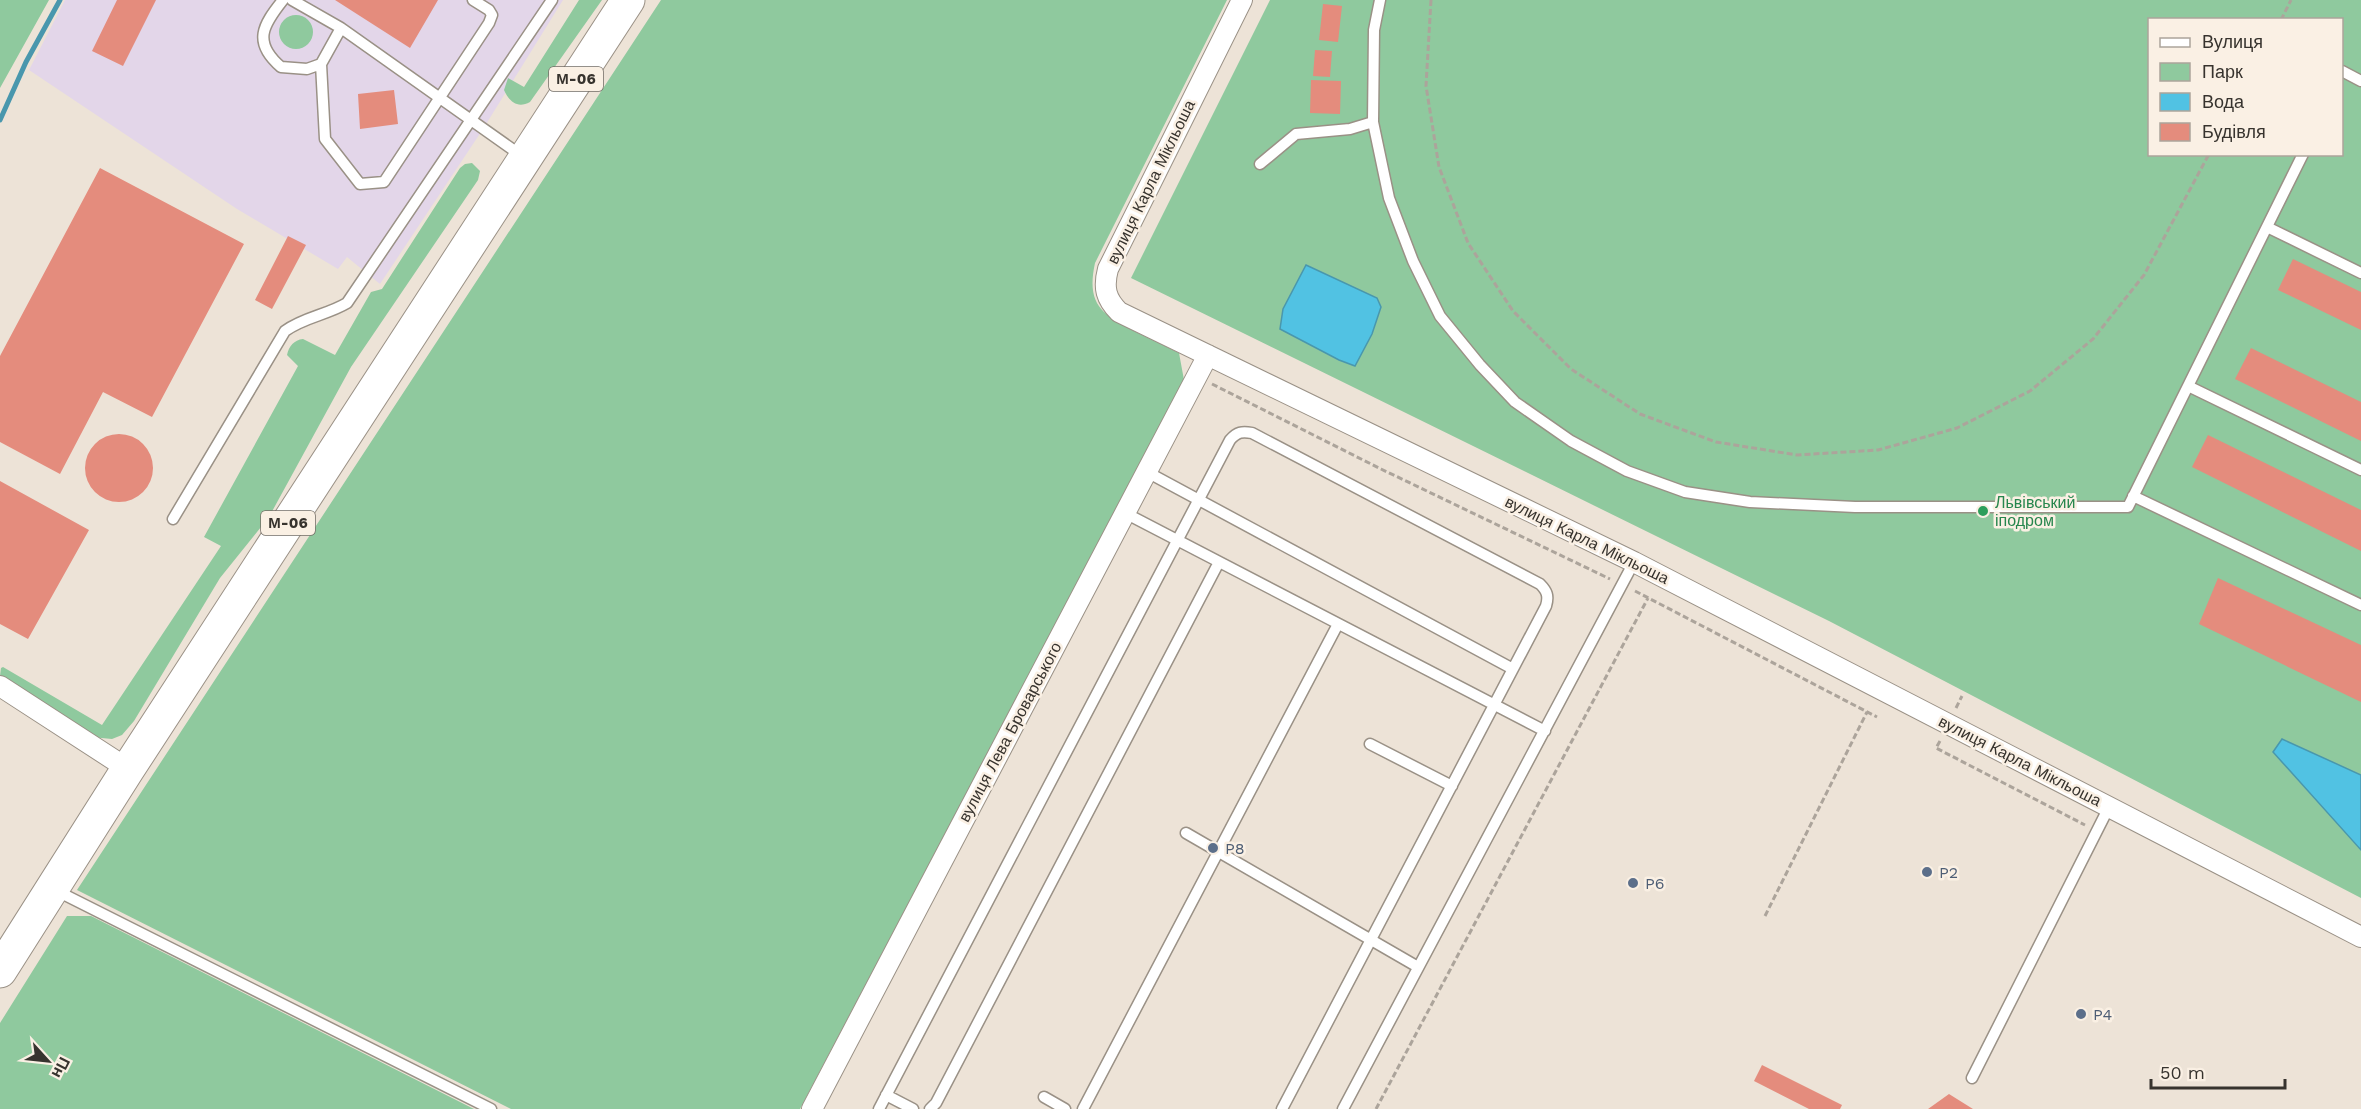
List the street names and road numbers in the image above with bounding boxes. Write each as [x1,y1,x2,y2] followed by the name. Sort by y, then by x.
[549,67,603,91] road number: М-06
[1103,97,1199,267] street label: вулиця Карла Мікльоша
[1502,492,1672,588] street label: вулиця Карла Мікльоша
[261,511,315,535] road number: М-06
[955,639,1066,825] street label: вулиця Лева Броварського
[1936,712,2105,810] street label: вулиця Карла Мікльоша

